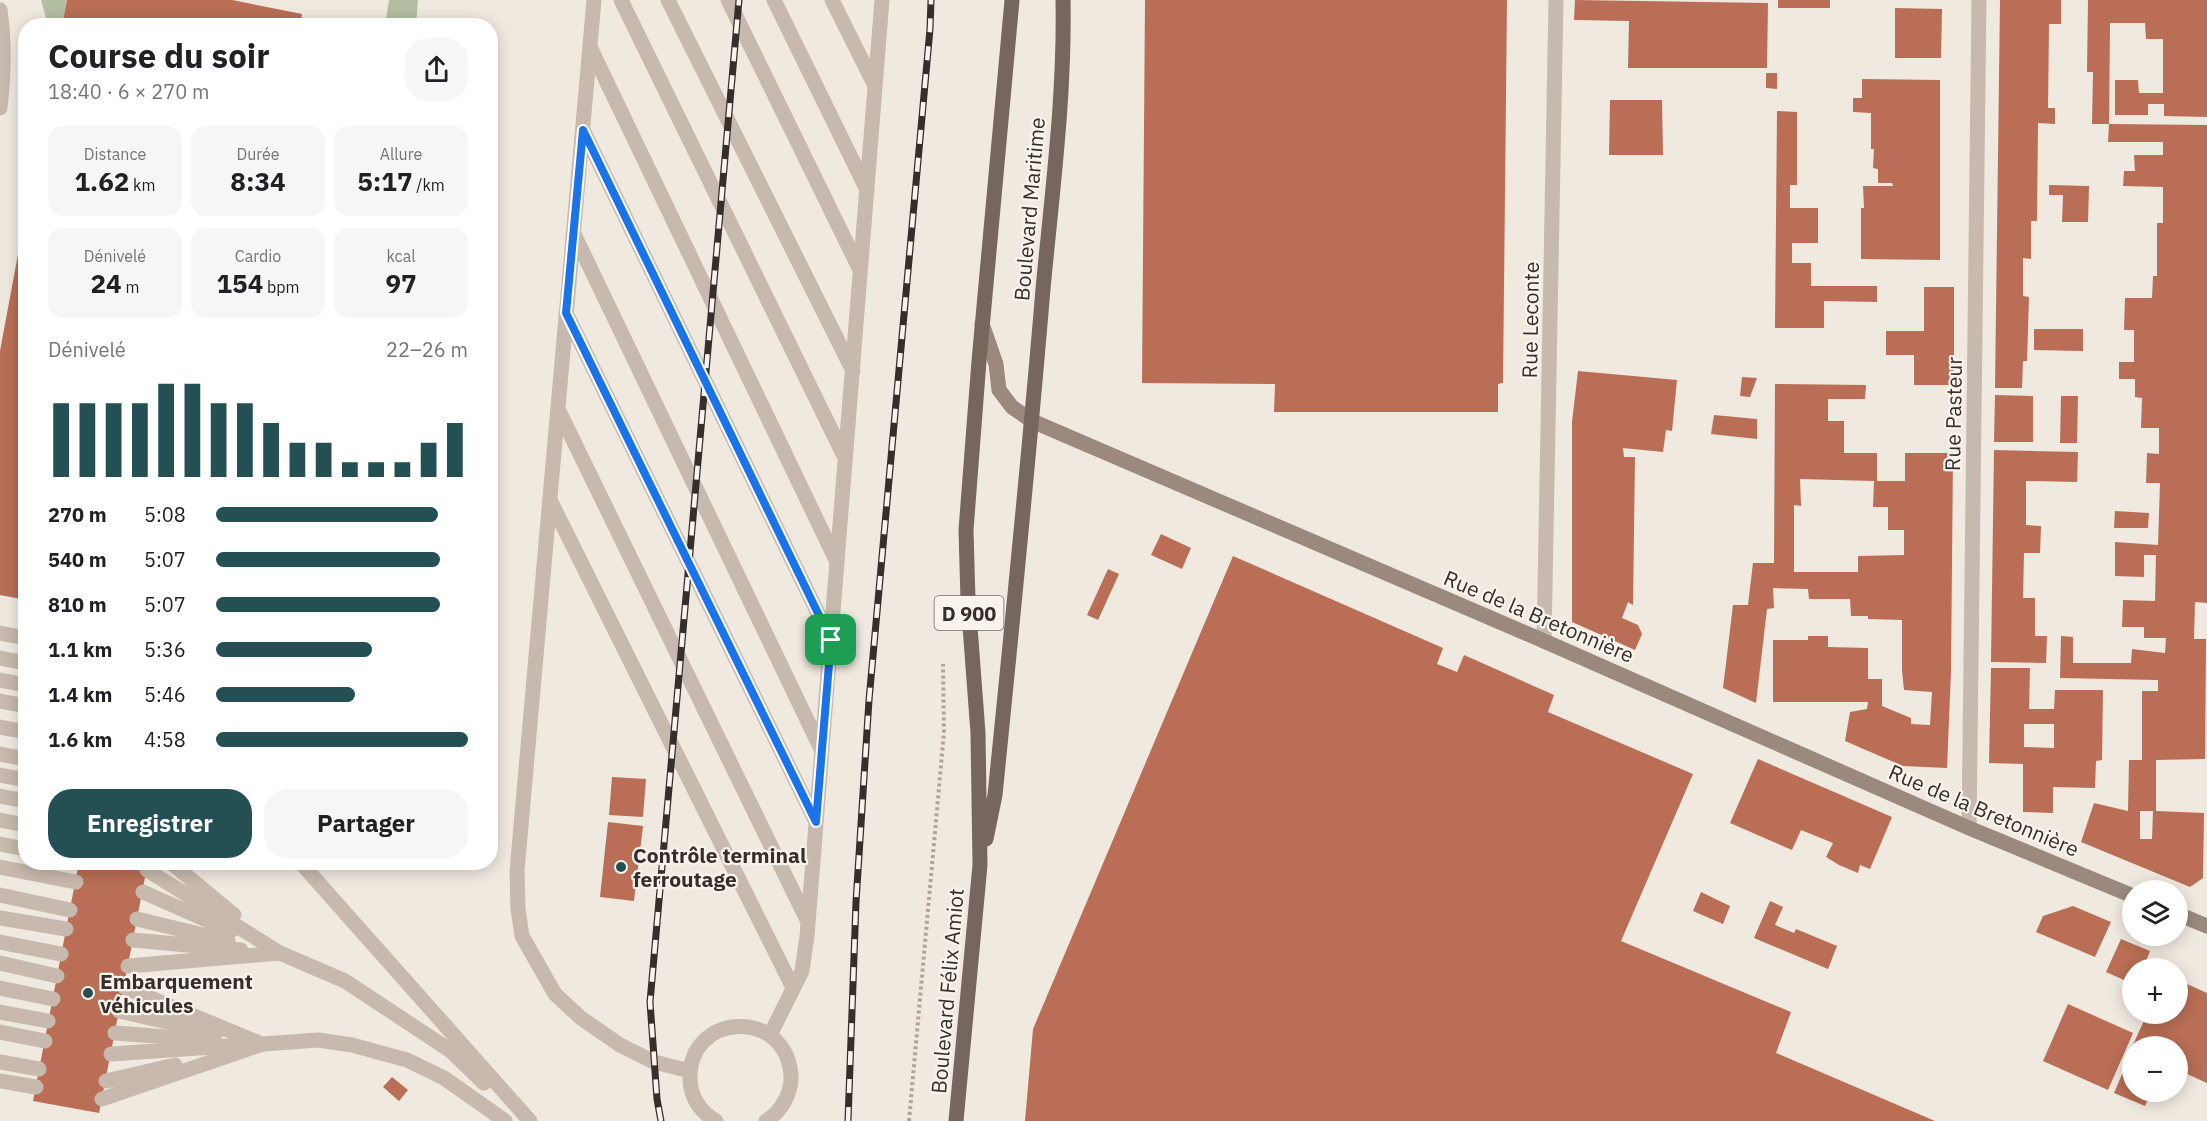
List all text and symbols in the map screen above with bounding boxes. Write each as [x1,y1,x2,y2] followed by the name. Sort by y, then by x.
[48,34,270,77] text: Course du soir
[405,38,468,101] button: share
[48,78,209,105] text: 18:40 · 6 × 270 m
[1007,116,1051,302] street label: Boulevard Maritime
[84,144,146,164] text: Distance
[236,144,280,164] text: Durée
[380,144,422,164] text: Allure
[74,164,129,198] text: 1.62
[230,164,286,198] text: 8:34
[357,164,413,198] text: 5:17
[129,175,156,195] text: km
[413,175,445,195] text: /km
[84,246,146,266] text: Dénivelé
[235,246,281,266] text: Cardio
[386,246,416,266] text: kcal
[1515,261,1545,379] street label: Rue Leconte
[91,266,122,300] text: 24
[216,266,263,300] text: 154
[385,266,417,300] text: 97
[122,277,139,297] text: m
[263,277,300,297] text: bpm
[48,336,126,363] text: Dénivelé
[386,336,468,363] text: 22–26 m
[1938,356,1968,471] street label: Rue Pasteur
[48,501,107,528] text: 270 m
[144,501,186,528] text: 5:08
[48,546,107,573] text: 540 m
[144,546,186,573] text: 5:07
[1440,563,1638,669] street label: Rue de la Bretonnière
[48,591,107,618] text: 810 m
[144,591,186,618] text: 5:07
[934,596,1004,630] road number: D 900
[805,614,856,665] pin
[814,623,847,656] icon: arrive
[48,636,112,663] text: 1.1 km
[144,636,186,663] text: 5:36
[48,681,112,708] text: 1.4 km
[144,681,186,708] text: 5:46
[48,726,112,753] text: 1.6 km
[144,726,186,753] text: 4:58
[1885,757,2083,863] street label: Rue de la Bretonnière
[48,789,252,858] button: Enregistrer
[264,789,468,858] button: Partager
[633,841,806,893] place label: Contrôle terminal ferroutage
[614,860,628,874] marker: Contrôle terminal ferroutage
[2122,880,2188,1102] map controls
[2122,880,2188,946] button: layers
[924,887,970,1095] street label: Boulevard Félix Amiot
[2122,958,2188,1024] button: +
[100,967,253,1019] place label: Embarquement véhicules
[81,986,95,1000] marker: Embarquement véhicules
[2122,1036,2188,1102] button: −

